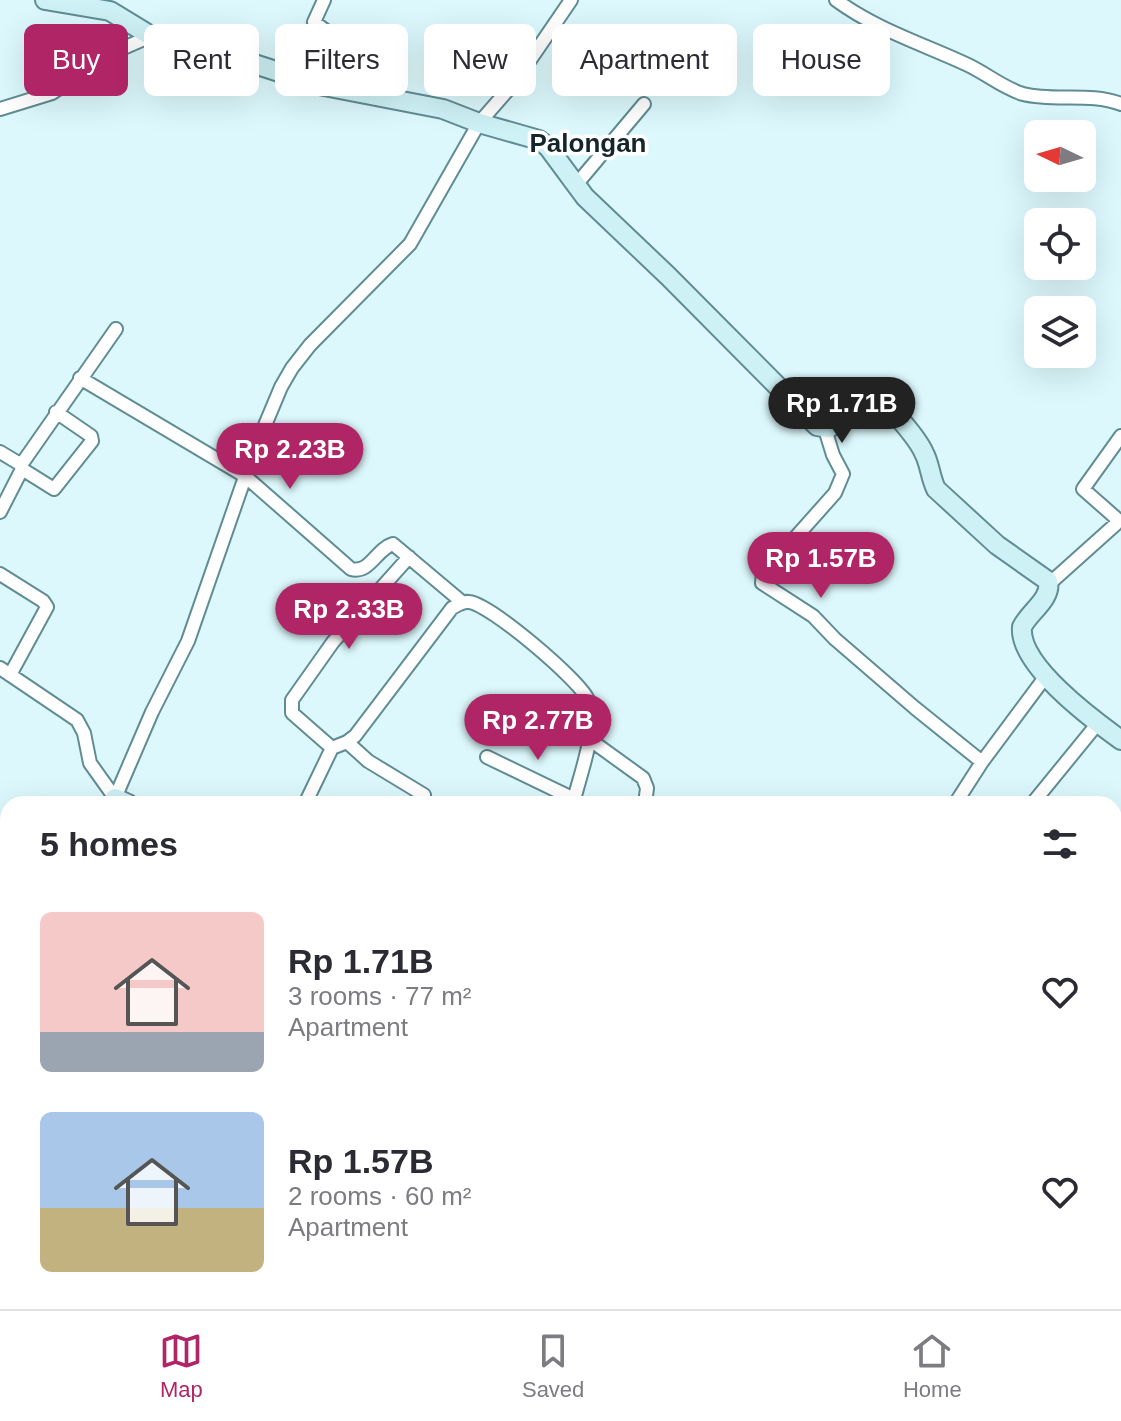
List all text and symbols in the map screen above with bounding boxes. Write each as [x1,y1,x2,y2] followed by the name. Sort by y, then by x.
[24,24,128,96] chip: Buy
[144,24,259,96] chip: Rent
[275,24,408,96] chip: Filters
[424,24,536,96] chip: New
[552,24,737,96] chip: Apartment
[753,24,890,96] chip: House
[1024,120,1096,192] north arrow
[1024,120,1096,368] map controls
[529,128,647,158] district label: Palongan
[1024,208,1096,280] button: locate
[1024,296,1096,368] button: layers
[759,377,925,445] pin: Rp 1.71B
[786,388,898,418] text: Rp 1.71B
[207,423,373,491] pin: Rp 2.23B
[234,434,346,464] text: Rp 2.23B
[738,532,904,600] pin: Rp 1.57B
[765,543,877,573] text: Rp 1.57B
[266,583,432,651] pin: Rp 2.33B
[293,594,405,624] text: Rp 2.33B
[455,694,621,762] pin: Rp 2.77B
[482,705,594,735] text: Rp 2.77B
[1038,822,1082,866] icon: filters
[40,825,178,863] text: 5 homes
[288,942,434,980] text: Rp 1.71B
[104,944,200,1040] icon: home
[1038,970,1082,1014] icon: heart
[288,981,472,1011] text: 3 rooms · 77 m²
[288,1012,408,1042] text: Apartment
[288,1142,434,1180] text: Rp 1.57B
[104,1144,200,1240] icon: home
[1038,1170,1082,1214] icon: heart
[288,1181,472,1211] text: 2 rooms · 60 m²
[288,1212,408,1242] text: Apartment
[159,1329,203,1403] tab: Map
[522,1329,584,1403] tab: Saved
[903,1329,962,1403] tab: Home

